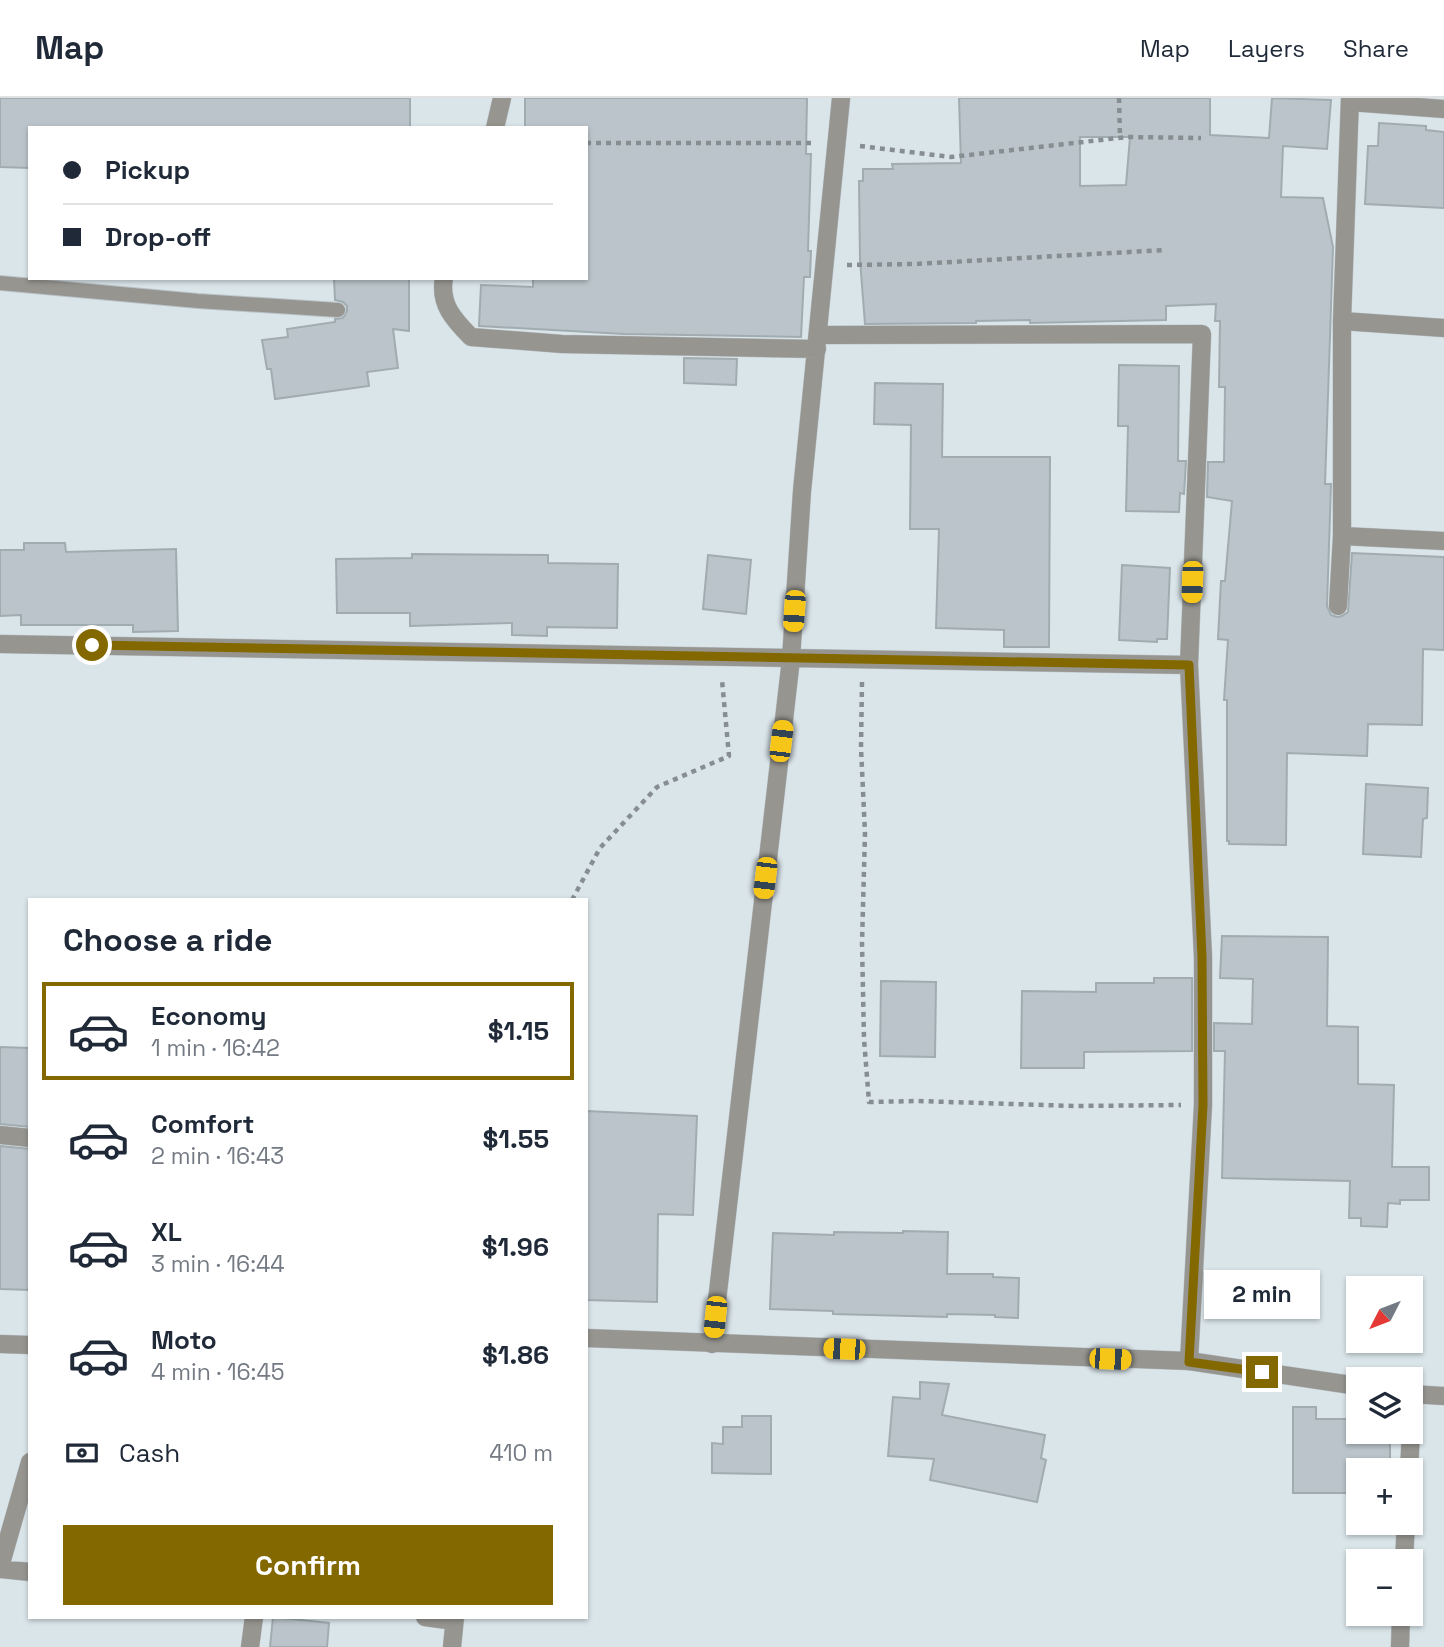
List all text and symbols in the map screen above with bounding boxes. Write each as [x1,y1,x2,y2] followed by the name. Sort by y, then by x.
[35,27,104,69] text: Map
[1140,33,1190,64] text: Map
[1228,33,1305,64] text: Layers
[1343,33,1409,64] text: Share
[105,153,190,187] text: Pickup
[105,220,211,254] text: Drop-off
[1181,561,1204,603] car
[783,589,806,633] car
[76,629,108,661] route start
[769,719,794,763] car
[753,856,778,900] car
[63,920,273,960] text: Choose a ride
[151,999,267,1033] text: Economy
[67,1000,130,1063] icon: car
[488,1014,549,1048] text: $1.15
[151,1033,280,1063] text: 1 min · 16:42
[151,1107,254,1141] text: Comfort
[67,1108,130,1171] icon: car
[483,1122,549,1156] text: $1.55
[151,1141,284,1171] text: 2 min · 16:43
[151,1215,182,1249] text: XL
[67,1216,130,1279] icon: car
[482,1230,549,1264] text: $1.96
[151,1249,285,1279] text: 3 min · 16:44
[1204,1270,1320,1320] callout: 2 min
[1346,1276,1423,1353] north arrow
[1346,1276,1423,1626] map controls
[1232,1279,1292,1309] text: 2 min
[703,1295,728,1339] car
[151,1323,217,1357] text: Moto
[67,1324,130,1387] icon: car
[482,1338,549,1372] text: $1.86
[823,1338,866,1360] car
[1089,1348,1132,1370] car
[1246,1356,1278,1388] route end
[151,1357,285,1387] text: 4 min · 16:45
[1346,1367,1423,1444] button: layers
[63,1434,101,1472] icon: cash
[119,1436,180,1470] text: Cash
[489,1438,553,1468] text: 410 m
[1346,1458,1423,1535] button: +
[63,1525,553,1605] button: Confirm
[1346,1549,1423,1626] button: −

